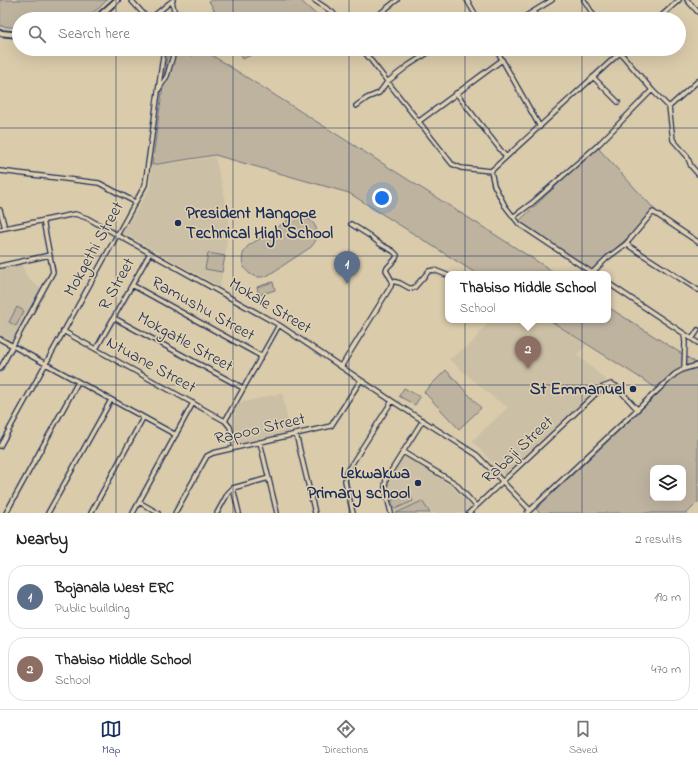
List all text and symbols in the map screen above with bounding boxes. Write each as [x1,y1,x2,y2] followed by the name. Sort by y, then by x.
[12,12,686,56] search box
[26,23,48,45] icon: search
[58,23,130,45] text: Search here
[372,188,392,208] your location
[58,197,132,302] street label: Mokgethi Street
[186,201,333,248] place label: President Mangope Technical High School
[173,218,183,228] marker: President Mangope Technical High School
[334,251,360,284] pin: 1
[92,253,142,315] street label: R Street
[147,270,260,348] street label: Ramushu Street
[224,271,316,341] street label: Mokale Street
[445,271,611,323] popup
[460,277,596,299] text: Thabiso Middle School
[460,299,495,318] text: School
[132,305,238,381] street label: Mokgatle Street
[102,330,201,400] street label: Ntuane Street
[515,336,541,369] pin: 2
[530,377,625,402] place label: St Emmanuel
[628,384,638,394] marker: St Emmanuel
[212,406,308,452] street label: Rapoo Street
[476,410,560,490] street label: Rabaji Street
[307,461,410,508] place label: Lekwakwa Primary school
[650,465,686,501] map controls
[650,465,686,501] button: layers
[413,478,423,488] marker: Lekwakwa Primary school
[16,527,68,552] text: Nearby
[635,530,682,549] text: 2 results
[55,577,174,599] text: Bojanala West ERC
[28,588,32,607] text: 1
[654,588,681,607] text: 190 m
[55,599,130,618] text: Public building
[55,649,191,671] text: Thabiso Middle School
[27,660,33,679] text: 2
[651,660,681,679] text: 470 m
[55,671,91,690] text: School
[100,718,122,758] tab: Map
[323,718,369,758] tab: Directions
[569,718,598,758] tab: Saved

